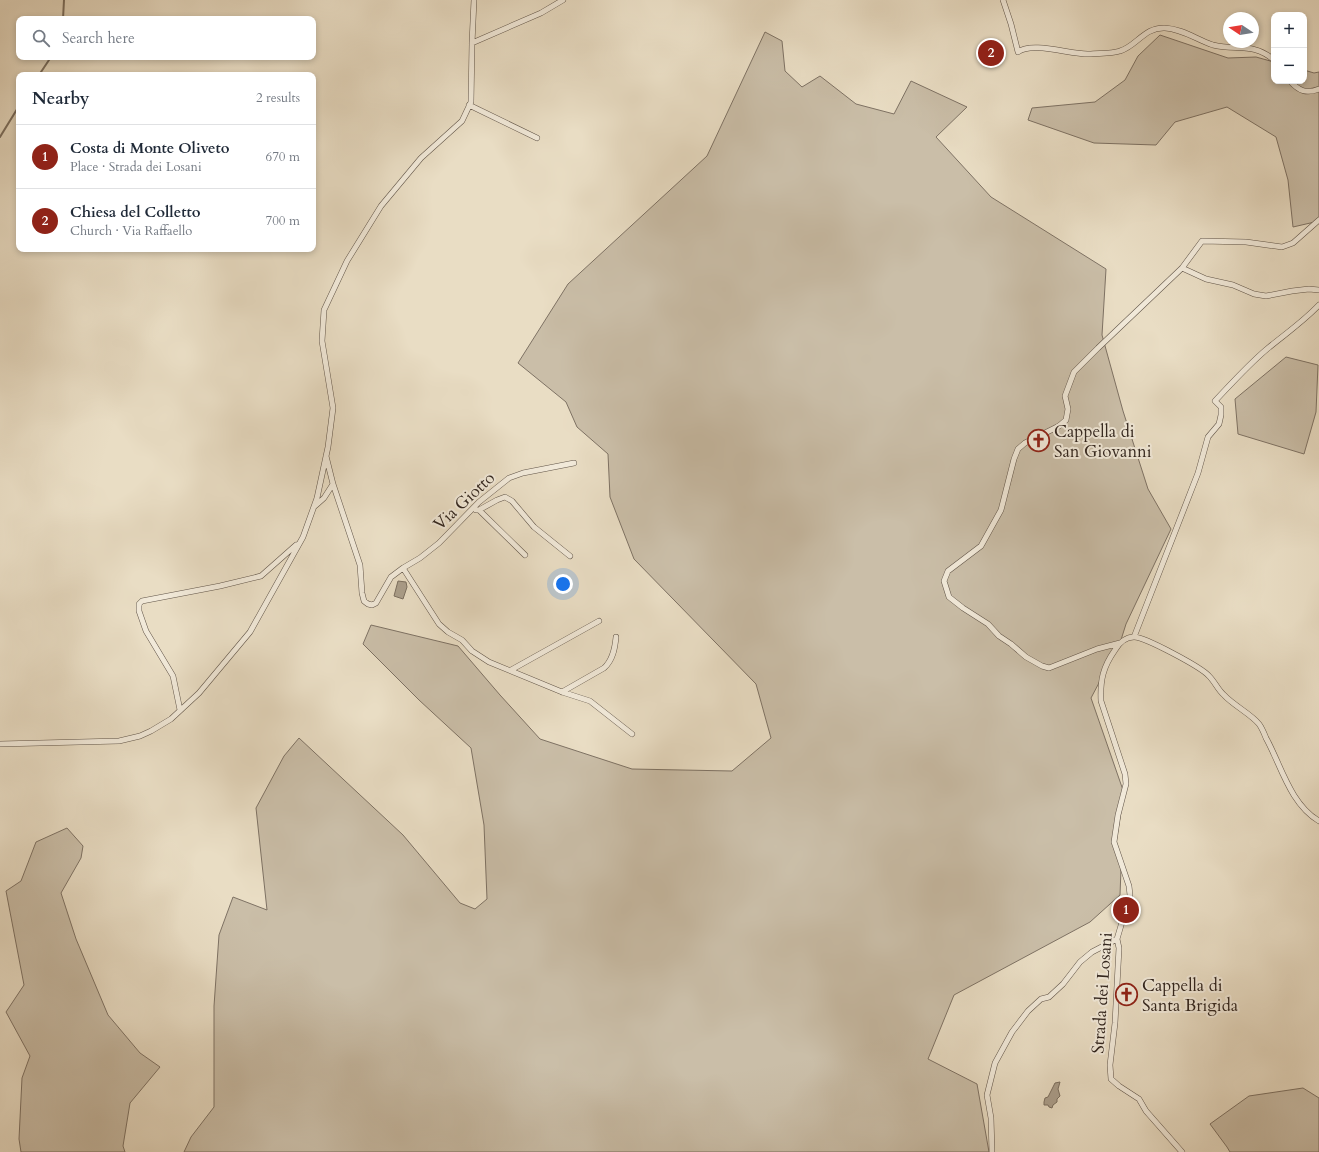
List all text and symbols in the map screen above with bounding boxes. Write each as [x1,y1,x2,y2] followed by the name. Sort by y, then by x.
[1223,12,1259,48] north arrow
[1271,12,1307,84] map controls
[1271,12,1307,48] button: +
[16,16,316,60] search box
[30,27,52,49] icon: search
[62,28,135,48] text: Search here
[978,38,1004,68] pin: 2
[1271,48,1307,84] button: −
[32,87,89,110] text: Nearby
[256,89,300,107] text: 2 results
[70,138,230,158] text: Costa di Monte Oliveto
[42,148,48,166] text: 1
[266,148,300,166] text: 670 m
[70,158,202,176] text: Place · Strada dei Losani
[70,202,201,222] text: Chiesa del Colletto
[42,212,48,230] text: 2
[266,212,300,230] text: 700 m
[70,222,192,240] text: Church · Via Raffaello
[1054,420,1152,463] place label: Cappella di San Giovanni
[1026,428,1052,454] church icon: Cappella di San Giovanni
[428,466,500,536] street label: Via Giotto
[553,574,573,594] your location
[1113,895,1139,925] pin: 1
[1086,931,1118,1054] street label: Strada dei Losani
[1142,974,1239,1017] place label: Cappella di Santa Brigida
[1113,982,1139,1008] church icon: Cappella di Santa Brigida

